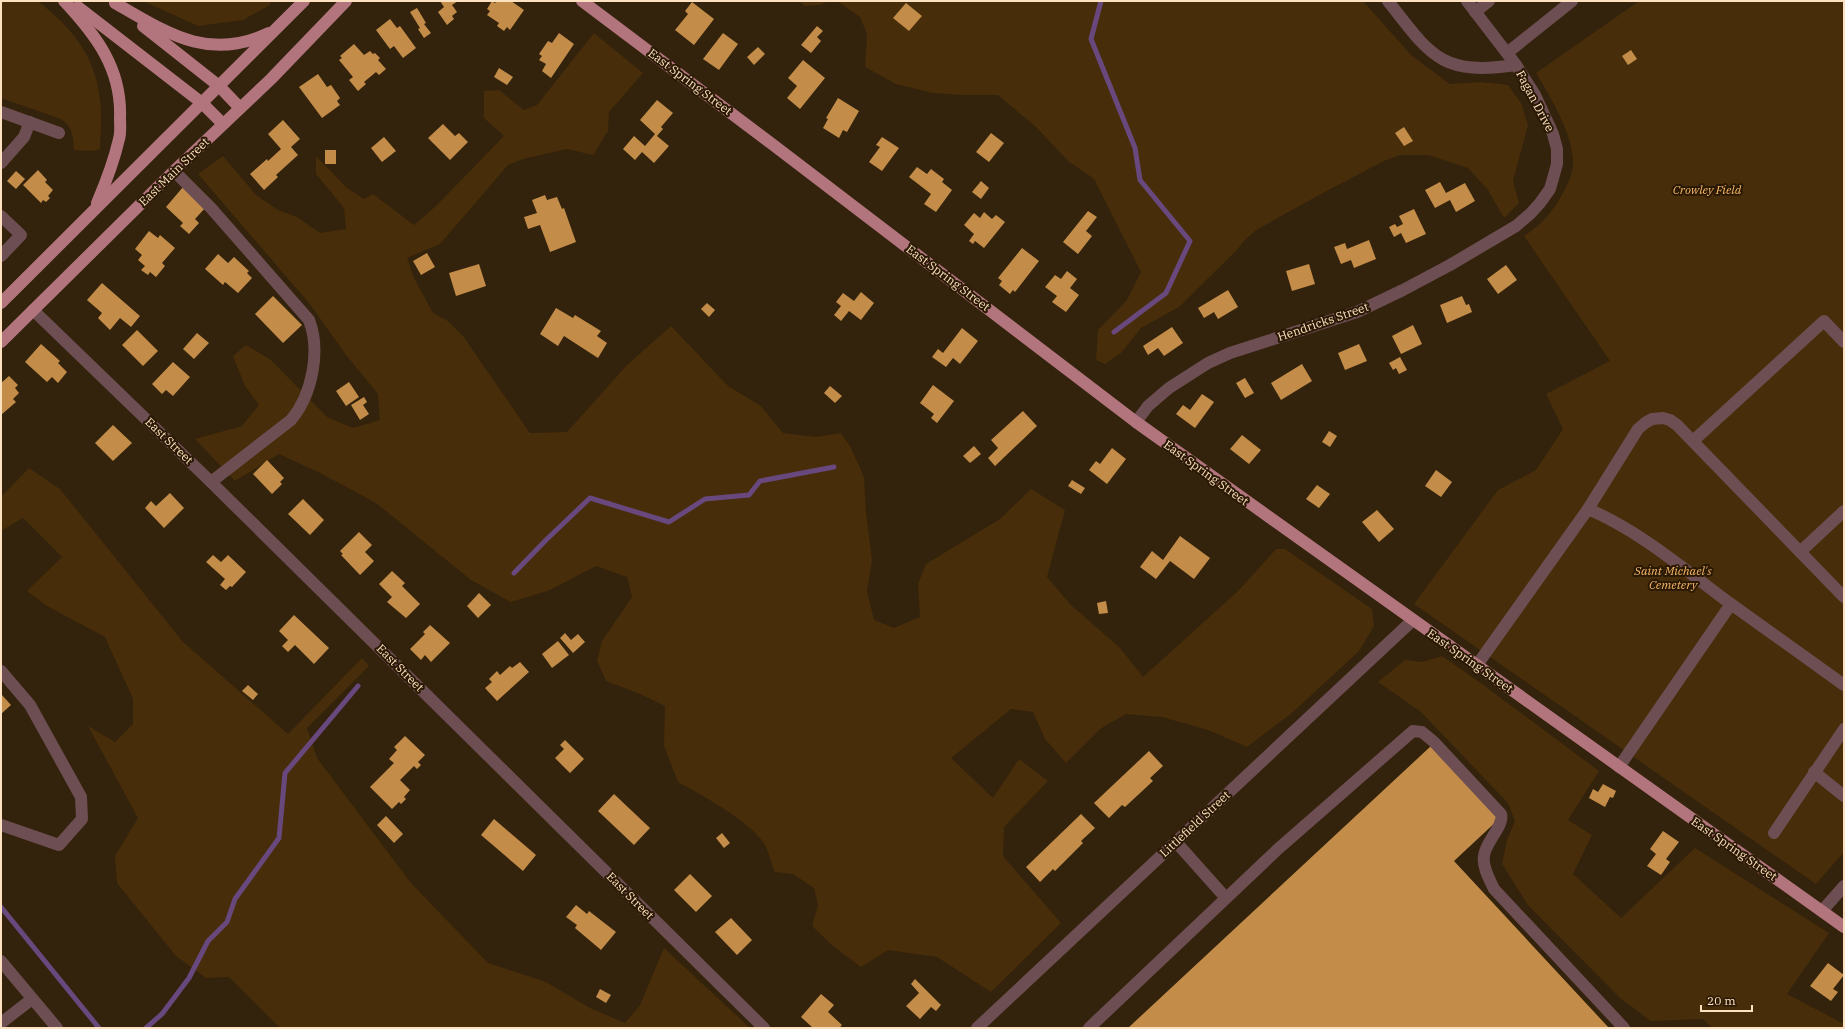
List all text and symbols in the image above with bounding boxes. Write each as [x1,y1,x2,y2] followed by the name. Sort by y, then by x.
[645,45,735,118] street label: East Spring Street
[1513,68,1558,134] street label: Fagan Drive
[135,134,212,209] street label: East Main Street
[1673,182,1742,197] park label: Crowley Field
[903,241,993,314] street label: East Spring Street
[1275,299,1370,344] street label: Hendricks Street
[142,414,196,467] street label: East Street
[1161,437,1252,508] street label: East Spring Street
[1633,563,1712,592] park label: Saint Michael's Cemetery
[1425,625,1516,696] street label: East Spring Street
[374,641,427,694] street label: East Street
[1156,787,1233,860] street label: Littlefield Street
[1689,813,1780,884] street label: East Spring Street
[604,869,657,922] street label: East Street
[1701,987,1752,1013] scale bar
[1707,993,1736,1008] text: 20 m

